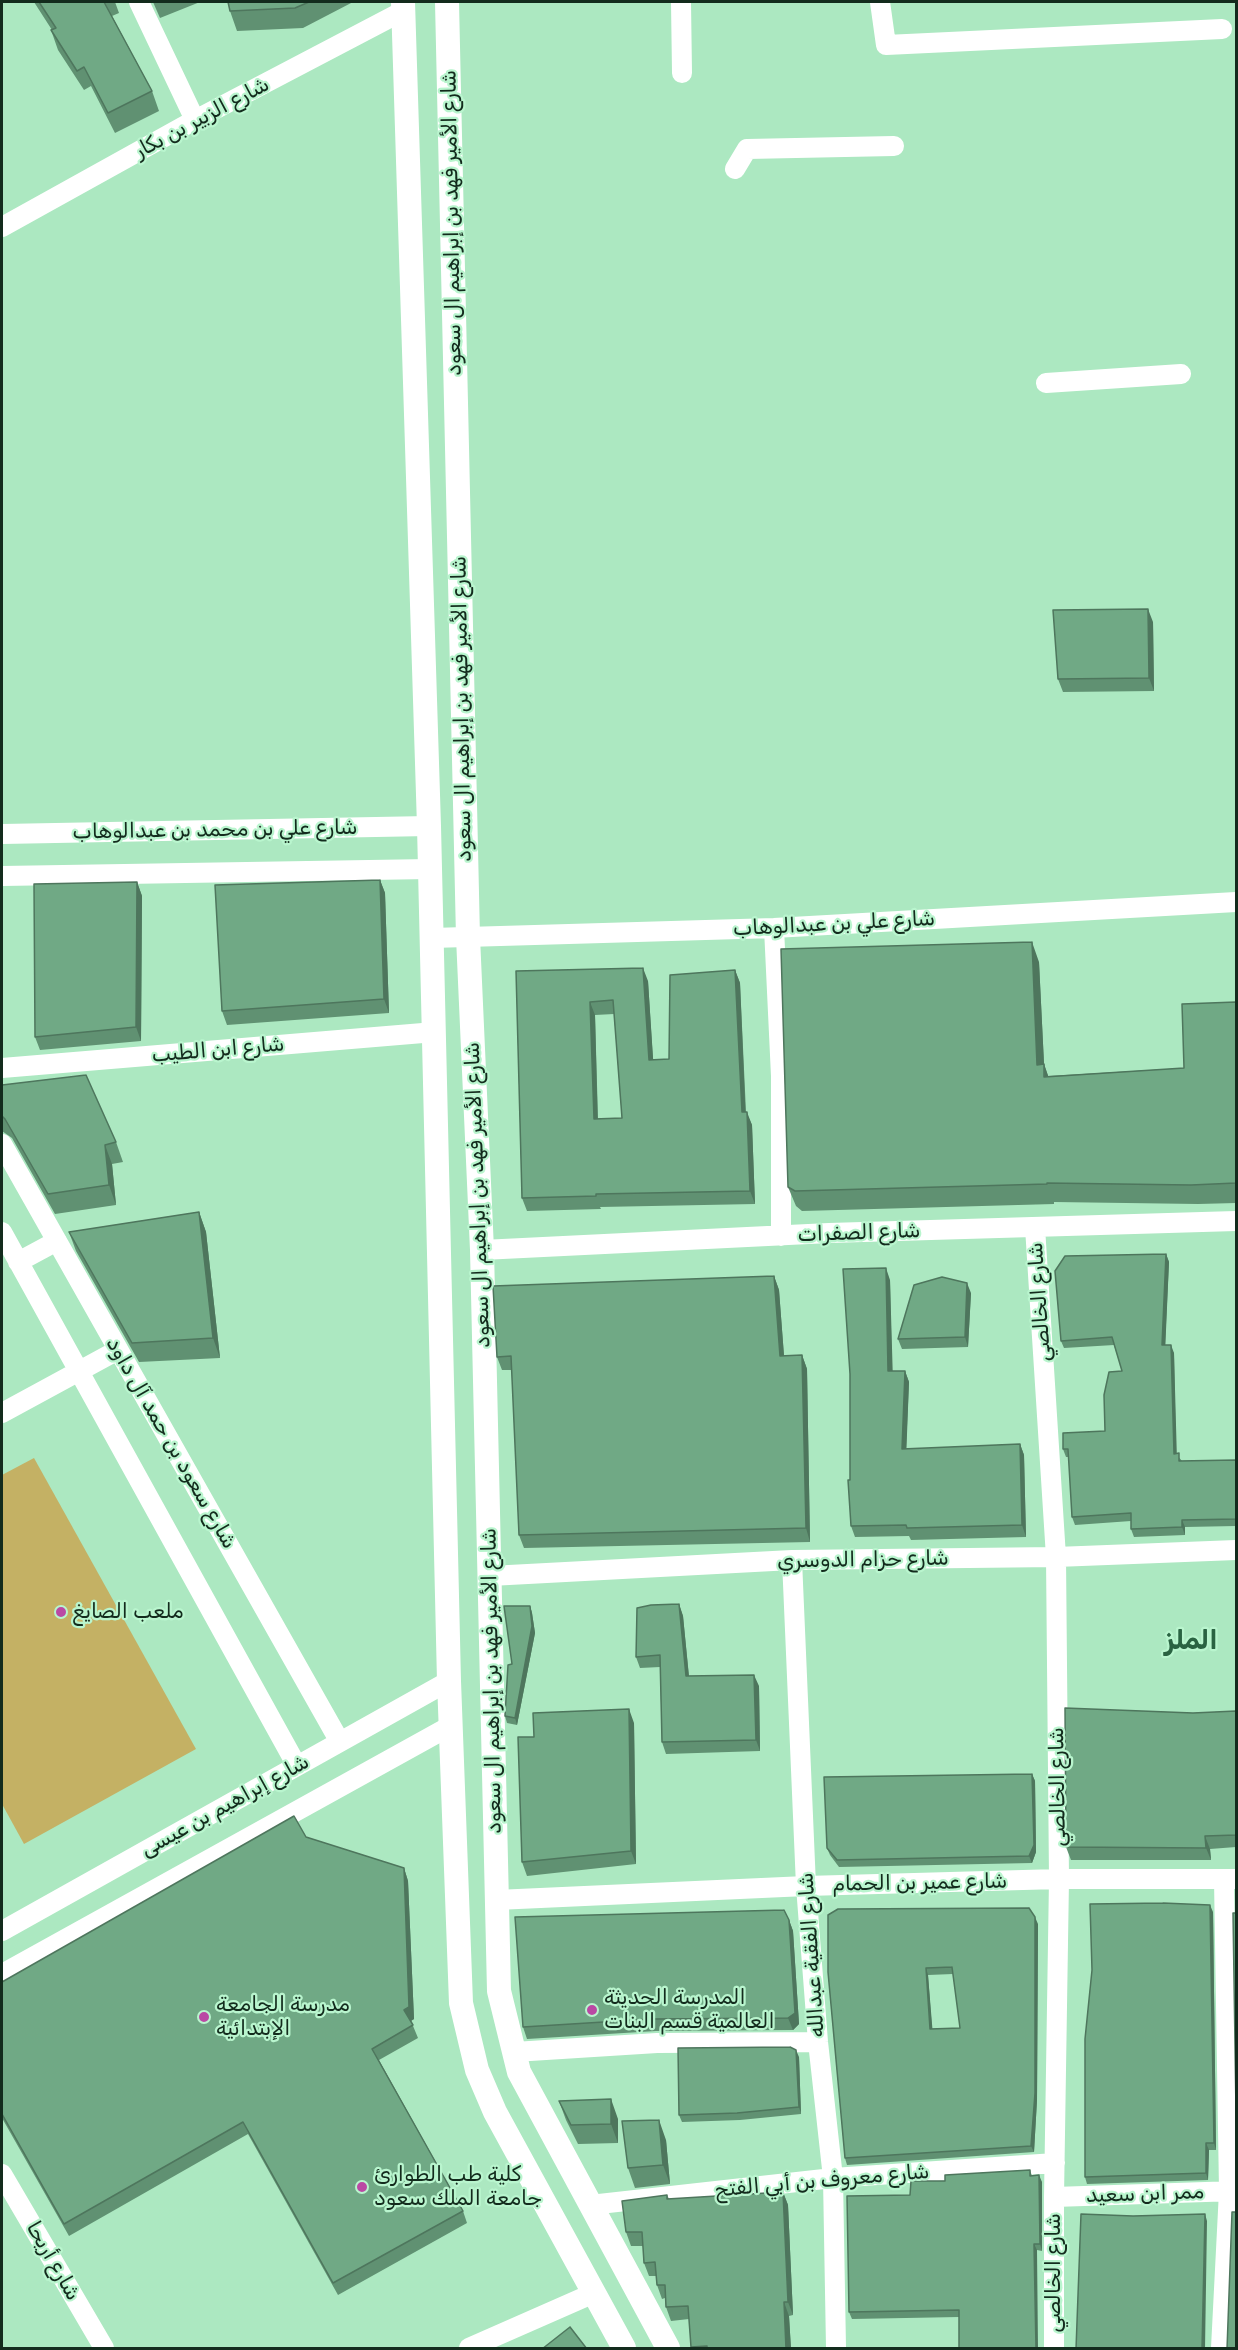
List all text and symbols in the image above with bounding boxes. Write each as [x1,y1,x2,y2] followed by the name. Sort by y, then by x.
[437,70,467,376] street label: شارع الأمير فهد بن إبراهيم ال سعود
[130,72,274,164] street label: شارع الزبير بن بكار
[447,556,477,862] street label: شارع الأمير فهد بن إبراهيم ال سعود
[72,815,358,845] street label: شارع علي بن محمد بن عبدالوهاب
[732,906,936,942] street label: شارع علي بن عبدالوهاب
[151,1032,285,1068] street label: شارع ابن الطيب
[460,1042,496,1348] street label: شارع الأمير فهد بن إبراهيم ال سعود
[797,1218,921,1248] street label: شارع الصفرات
[1023,1241,1057,1363] street label: شارع الخالصي
[100,1333,242,1553] street label: شارع سعود بن حمد آل داود
[477,1528,507,1834] street label: شارع الأمير فهد بن إبراهيم ال سعود
[777,1546,949,1574] street label: شارع حزام الدوسري
[73,1599,184,1625] place label: ملعب الصايغ
[54,1605,68,1619] marker: ملعب الصايغ
[1164,1625,1218,1657] district label: الملز
[1044,1727,1072,1847] street label: شارع الخالصي
[136,1749,314,1863] street label: شارع إبراهيم بن عيسى
[832,1869,1008,1897] street label: شارع عمير بن الحمام
[794,1872,830,2038] street label: شارع الفقية عبدالله
[604,1985,774,2035] place label: المدرسة الحديثة العالمية قسم البنات
[216,1992,350,2042] place label: مدرسة الجامعة الإبتدائية
[585,2003,599,2017] marker: المدرسة الحديثة العالمية قسم البنات
[197,2010,211,2024] marker: مدرسة الجامعة الإبتدائية
[714,2159,930,2203] street label: شارع معروف بن أبي الفتح
[374,2162,542,2212] place label: كلية طب الطوارئ جامعة الملك سعود
[1085,2179,1205,2209] street label: ممر ابن سعيد
[355,2180,369,2194] marker: كلية طب الطوارئ جامعة الملك سعود
[1041,2213,1067,2333] street label: شارع الخالصي
[20,2217,86,2305] street label: شارع أريحا

